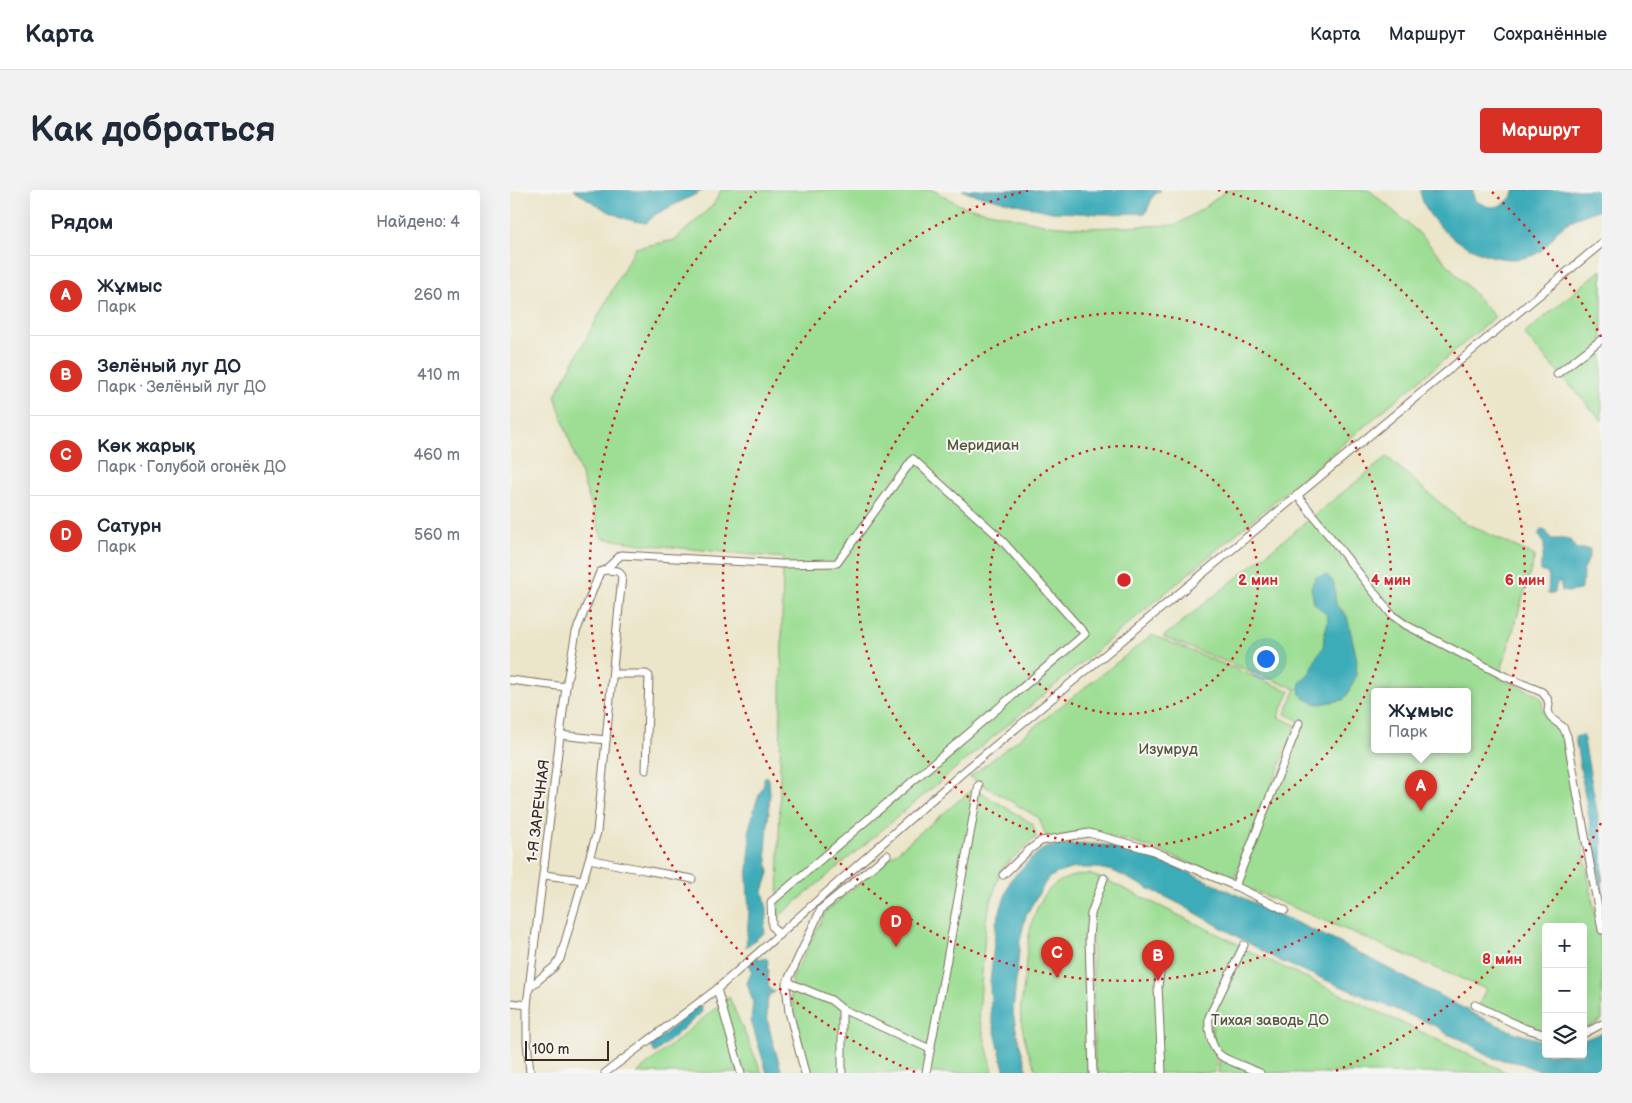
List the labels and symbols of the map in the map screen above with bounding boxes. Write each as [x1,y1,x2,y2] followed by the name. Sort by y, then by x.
[947,436,1019,455] park label: Меридиан
[1115,571,1133,589] centre of rings
[1238,571,1278,590] text: 2 мин
[1371,571,1411,590] text: 4 мин
[1505,571,1545,590] text: 6 мин
[1253,646,1279,672] your location
[1138,740,1198,759] park label: Изумруд
[523,758,554,864] street label: 1-Я ЗАРЕЧНАЯ
[1405,770,1437,811] pin: A
[880,906,912,947] pin: D
[1041,937,1073,978] pin: C
[1142,940,1174,981] pin: B
[1482,950,1522,969] text: 8 мин
[1211,1011,1329,1030] park label: Тихая заводь ДО
[525,1038,609,1061] scale bar

